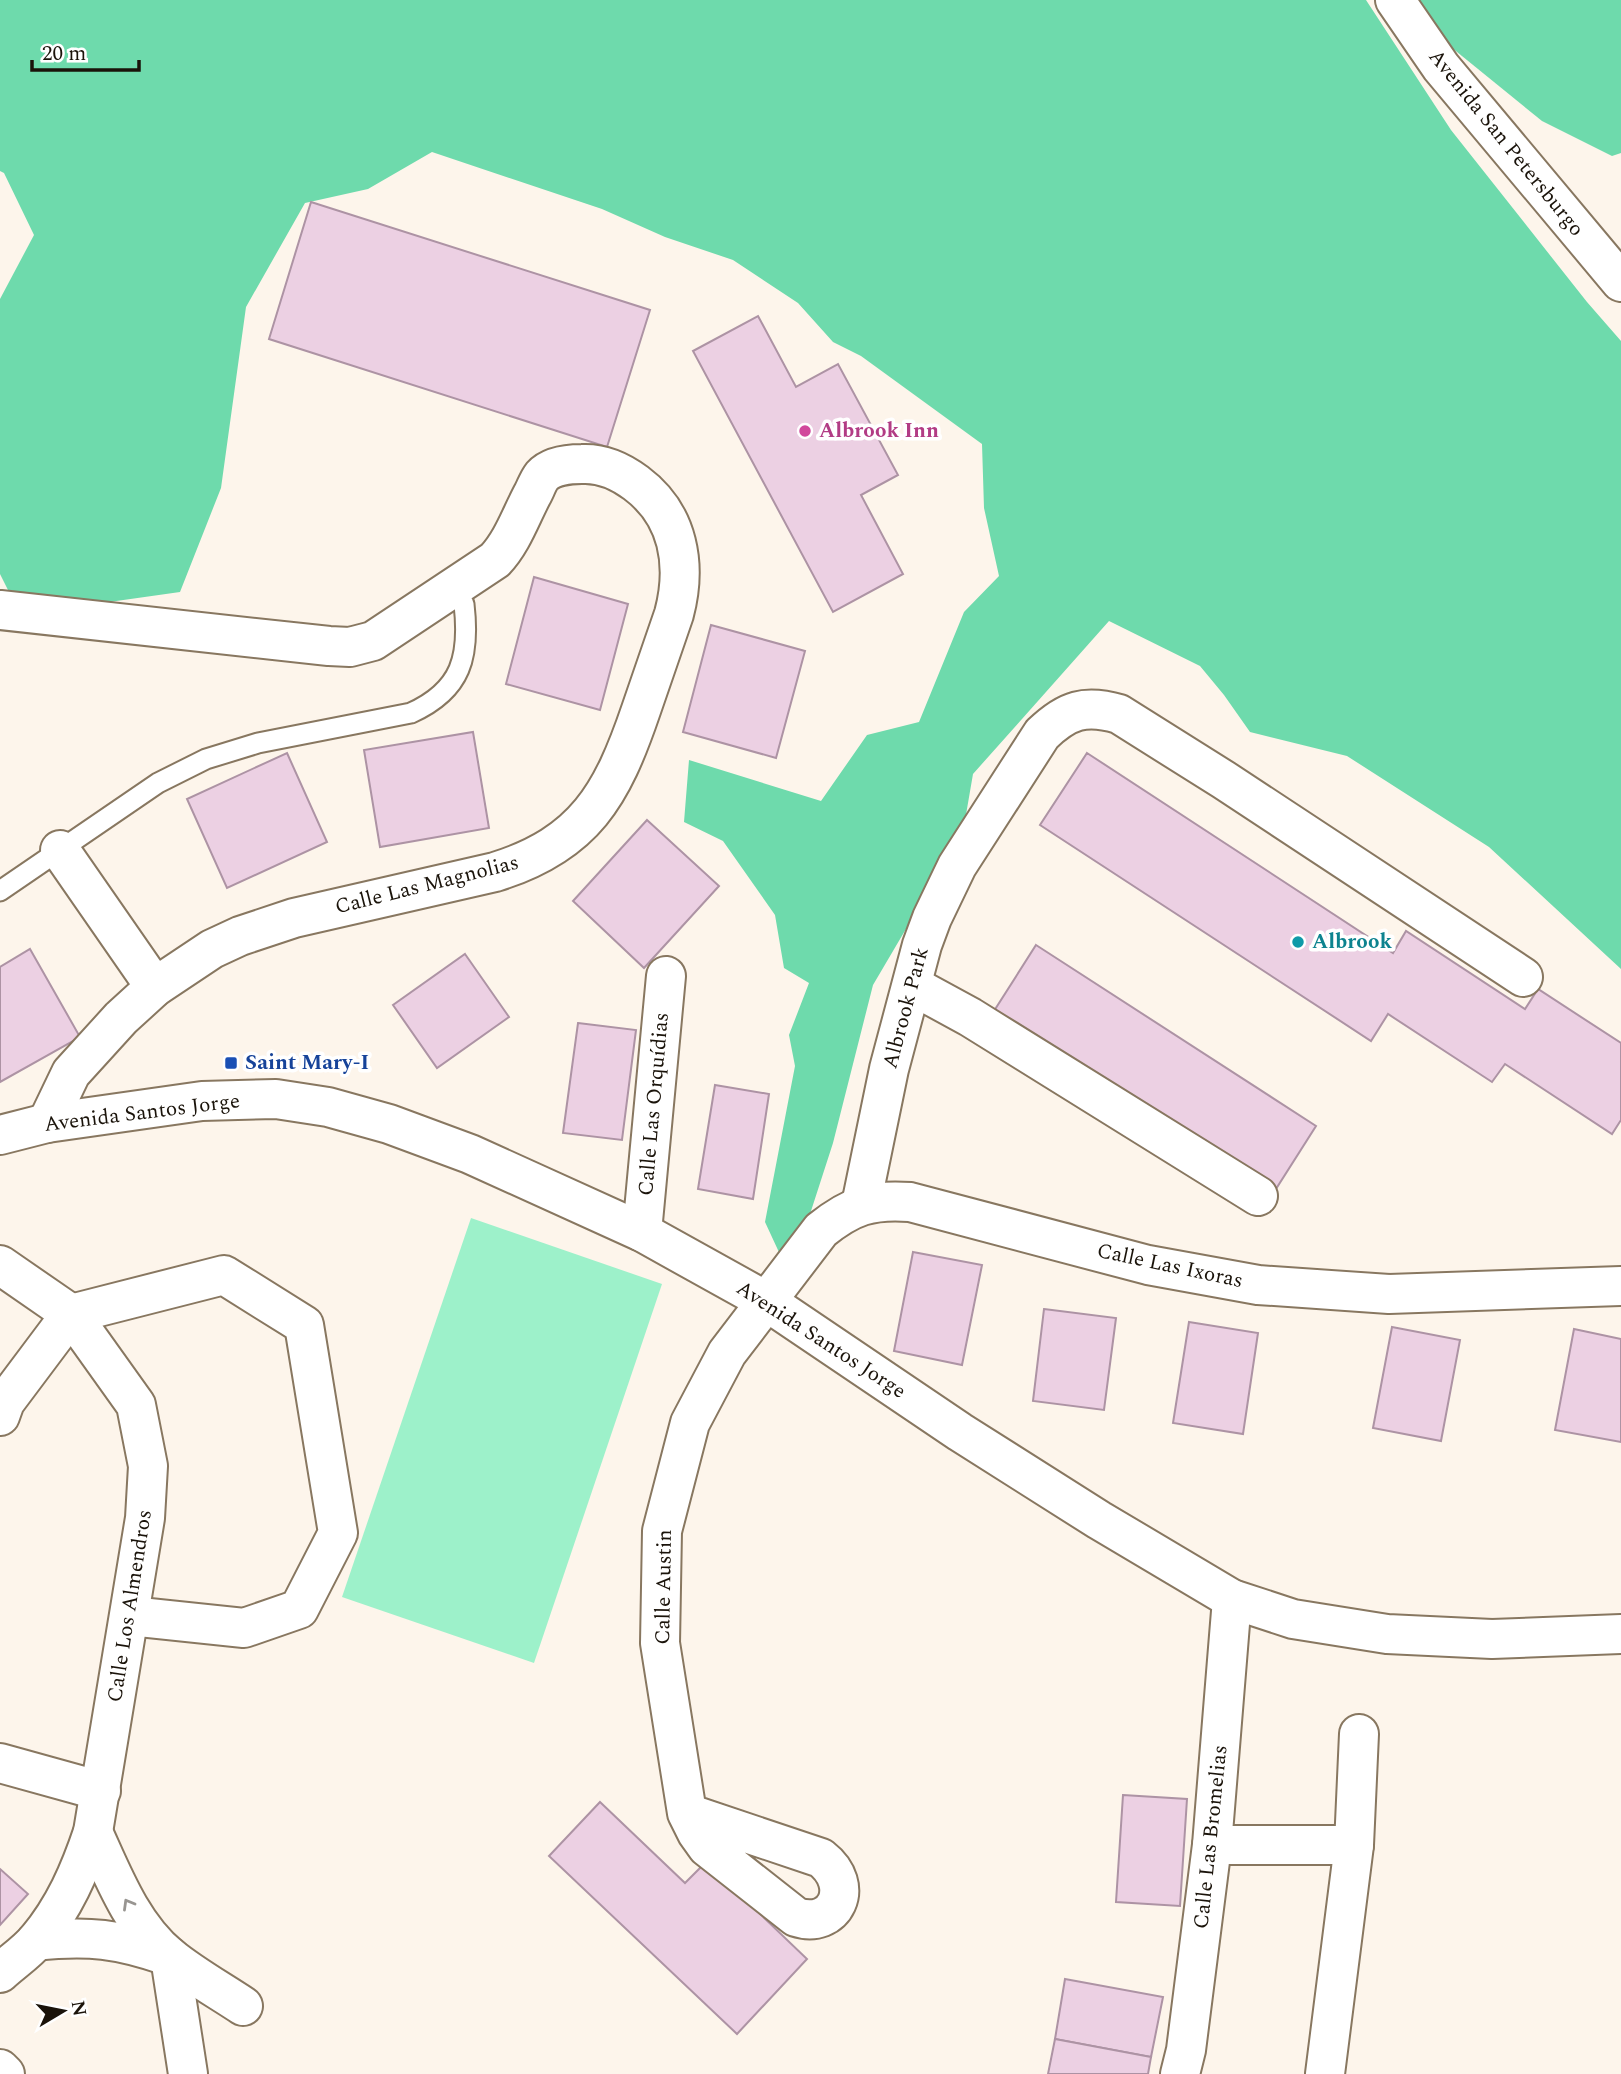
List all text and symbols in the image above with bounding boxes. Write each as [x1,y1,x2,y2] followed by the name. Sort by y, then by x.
[32,28,138,72] scale bar
[42,38,86,70] text: 20 m
[1420,42,1592,244] street label: Avenida San Petersburgo
[819,415,939,447] place label: Albrook Inn
[797,423,813,439] marker: Albrook Inn
[332,847,522,923] street label: Calle Las Magnolias
[1312,926,1392,958] place label: Albrook
[1290,934,1306,950] marker: Albrook
[874,943,938,1072] street label: Albrook Park
[630,1011,678,1197] street label: Calle Las Orquídias
[245,1047,369,1079] place label: Saint Mary-I
[223,1055,239,1071] marker: Saint Mary-I
[42,1085,242,1141] street label: Avenida Santos Jorge
[1094,1235,1246,1297] street label: Calle Las Ixoras
[730,1273,912,1407] street label: Avenida Santos Jorge
[99,1507,161,1705] street label: Calle Los Almendros
[647,1529,681,1645] street label: Calle Austin
[1185,1743,1237,1931] street label: Calle Las Bromelias
[123,1898,136,1911] one-way arrow
[28,1976,98,2046] north arrow
[63,1998,94,2018] text: N

